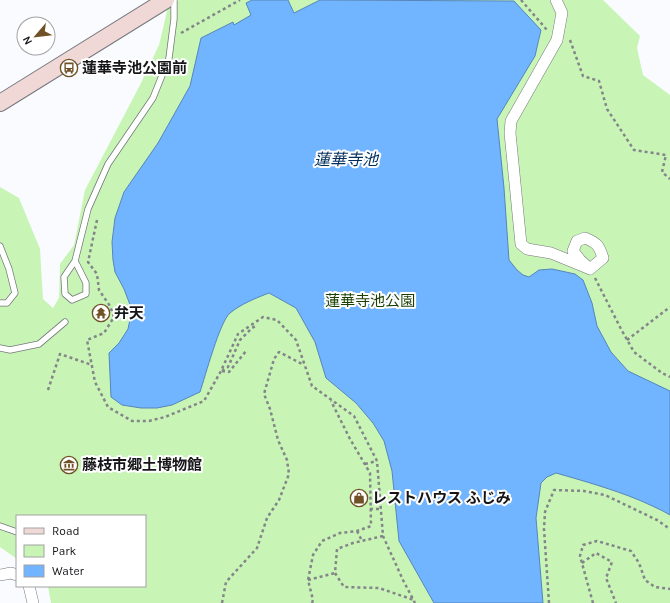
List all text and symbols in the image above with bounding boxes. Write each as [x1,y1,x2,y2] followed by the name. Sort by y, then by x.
[16,16,56,56] north arrow
[20,34,35,47] text: N
[59,58,79,78] bus stop icon: 蓮華寺池公園前
[82,59,187,77] place label: 蓮華寺池公園前
[314,150,380,169] water label: 蓮華寺池
[325,292,415,310] park label: 蓮華寺池公園
[91,303,111,323] temple icon: 弁天
[114,304,144,322] place label: 弁天
[59,455,79,475] museum icon: 藤枝市郷土博物館
[82,456,202,474] place label: 藤枝市郷土博物館
[349,488,369,508] shop icon: レストハウス ふじみ
[372,489,511,507] place label: レストハウス ふじみ
[16,515,146,587] legend
[52,524,80,538] text: Road
[52,544,77,558] text: Park
[52,564,85,578] text: Water

